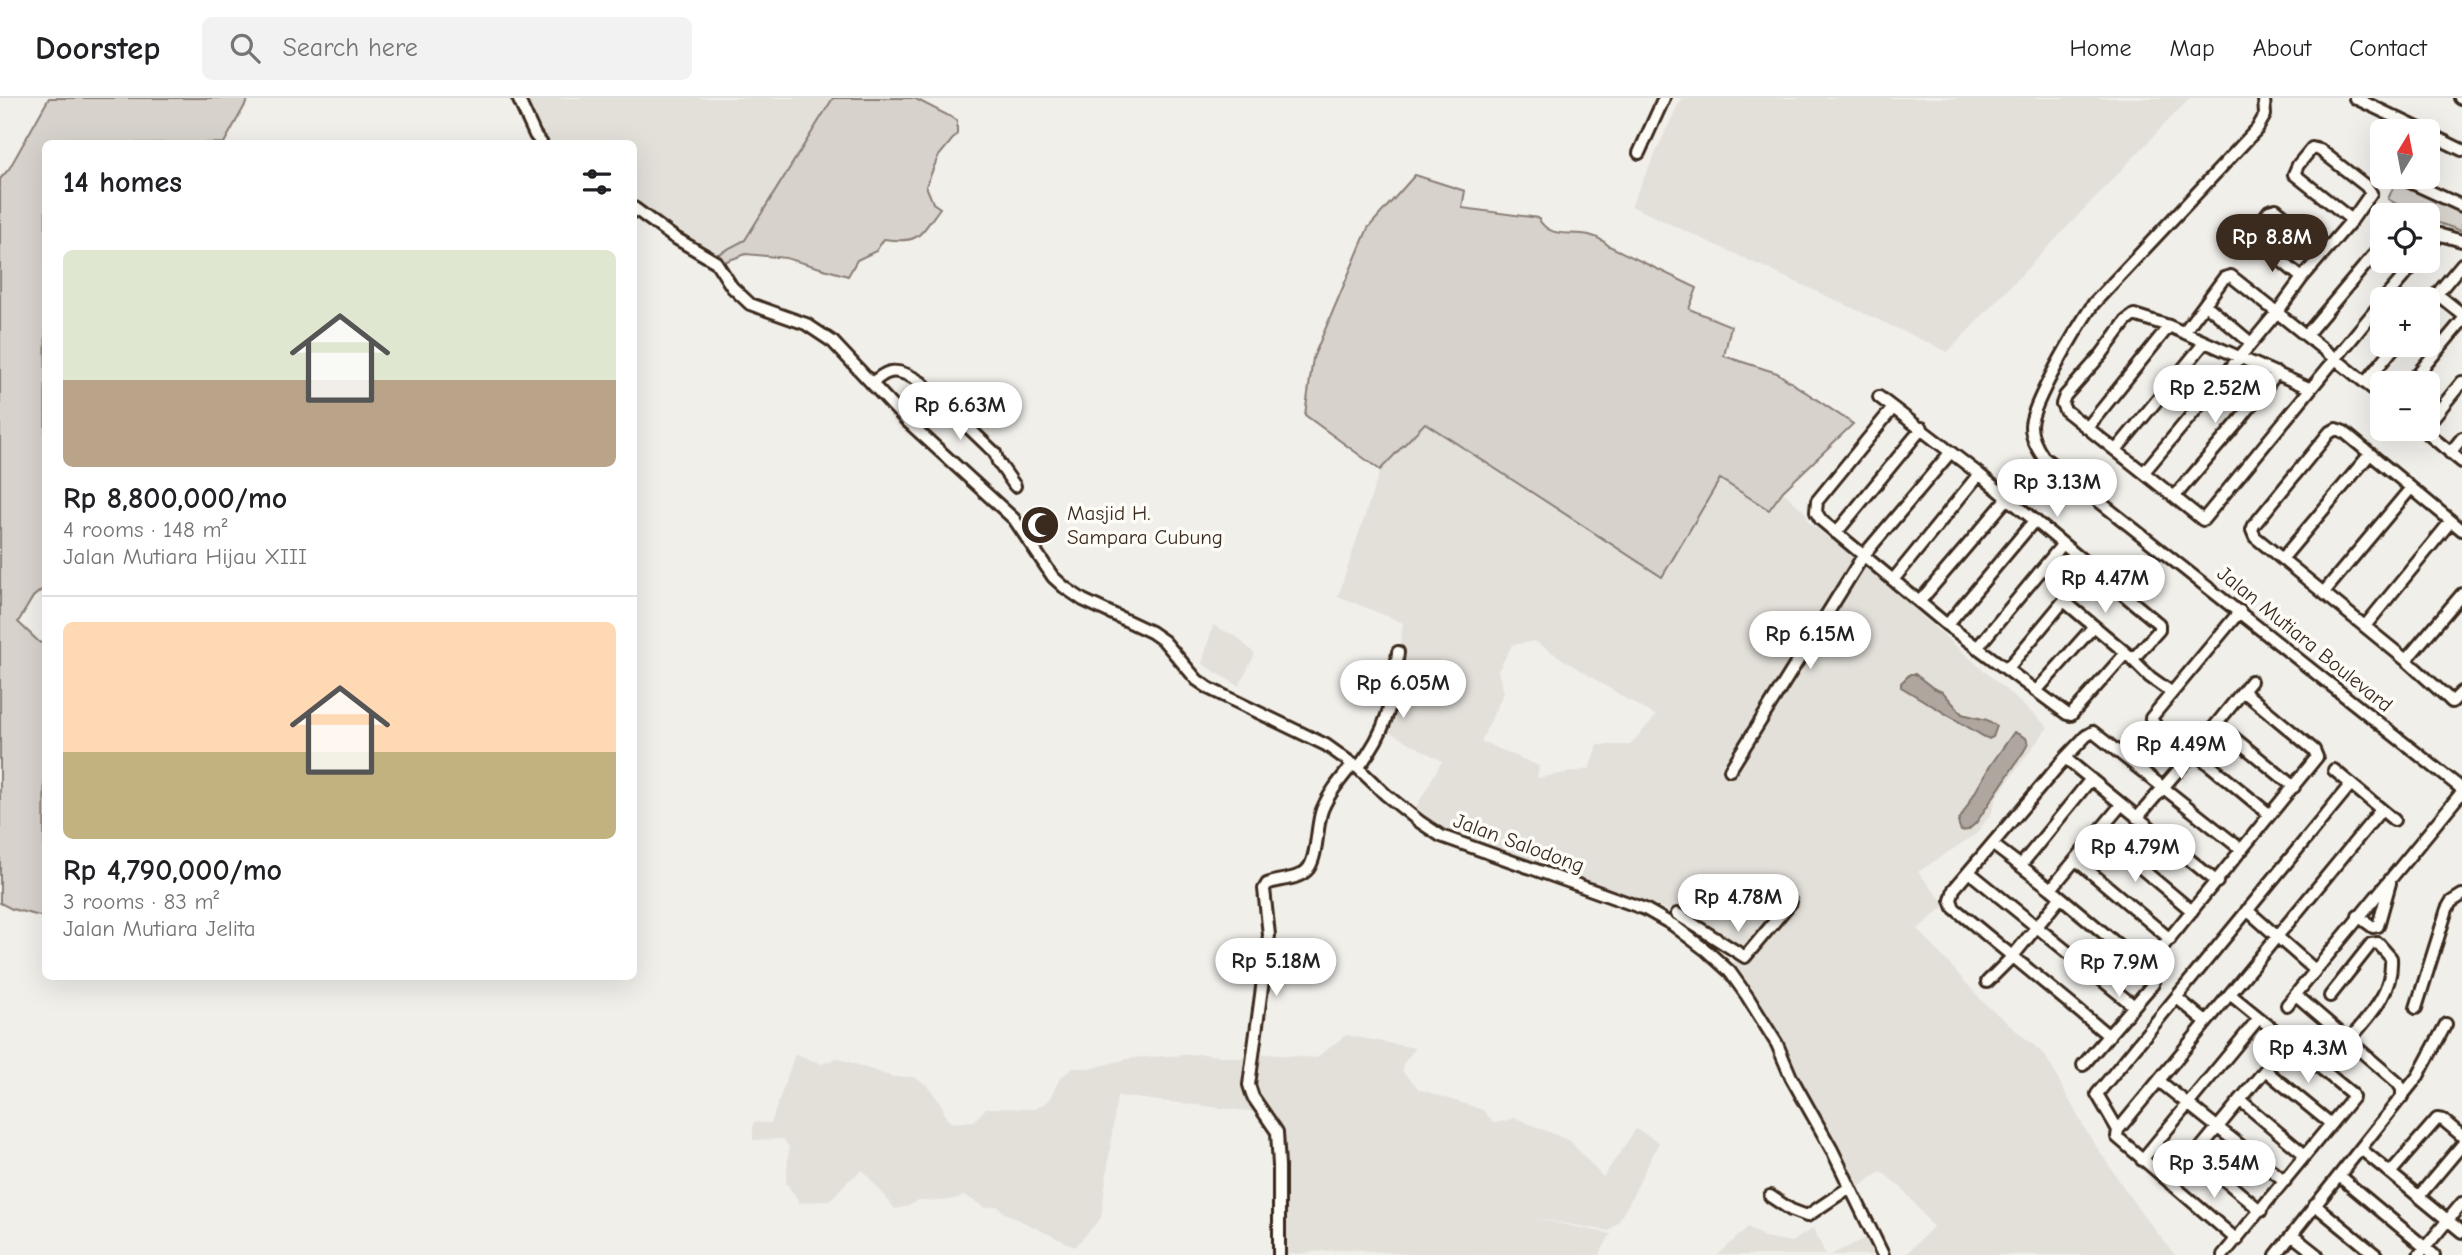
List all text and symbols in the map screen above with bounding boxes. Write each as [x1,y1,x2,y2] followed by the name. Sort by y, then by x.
[202,17,692,80] search box
[35,29,160,67] text: Doorstep
[226,29,264,67] icon: search
[282,33,418,63] text: Search here
[2070,34,2131,62] text: Home
[2169,34,2215,62] text: Map
[2253,34,2311,62] text: About
[2349,34,2427,62] text: Contact
[2370,119,2440,189] north arrow
[2370,119,2440,441] map controls
[578,163,616,201] icon: filters
[63,165,182,200] text: 14 homes
[2370,203,2440,273] button: locate
[2207,214,2337,274] pin: Rp 8.8M
[2232,223,2312,250] text: Rp 8.8M
[2370,287,2440,357] button: +
[277,295,403,421] icon: home
[2143,366,2287,425] pin: Rp 2.52M
[2370,371,2440,441] button: −
[2169,374,2261,401] text: Rp 2.52M
[888,382,1032,442] pin: Rp 6.63M
[914,391,1006,418] text: Rp 6.63M
[1985,460,2129,519] pin: Rp 3.13M
[2013,468,2101,495] text: Rp 3.13M
[63,481,287,516] text: Rp 8,800,000/mo
[1067,501,1223,549] place label: Masjid H. Sampara Cubung
[1019,504,1061,546] mosque icon: Masjid H. Sampara Cubung
[63,516,227,543] text: 4 rooms · 148 m²
[63,543,307,570] text: Jalan Mutiara Hijau XIII
[2033,556,2177,615] pin: Rp 4.47M
[2213,561,2397,717] street label: Jalan Mutiara Boulevard
[2061,564,2149,591] text: Rp 4.47M
[1738,612,1882,671] pin: Rp 6.15M
[1765,620,1855,647] text: Rp 6.15M
[1331,660,1475,720] pin: Rp 6.05M
[277,667,403,793] icon: home
[1356,669,1450,696] text: Rp 6.05M
[2109,722,2253,781] pin: Rp 4.49M
[2136,730,2226,757] text: Rp 4.49M
[1450,808,1588,878] street label: Jalan Salodong
[2063,824,2207,884] pin: Rp 4.79M
[2091,833,2180,860] text: Rp 4.79M
[63,853,282,888] text: Rp 4,790,000/mo
[1666,874,1810,934] pin: Rp 4.78M
[1694,883,1782,910] text: Rp 4.78M
[63,888,219,915] text: 3 rooms · 83 m²
[63,915,256,942] text: Jalan Mutiara Jelita
[1204,939,1348,998] pin: Rp 5.18M
[2054,940,2184,999] pin: Rp 7.9M
[1231,947,1321,974] text: Rp 5.18M
[2080,948,2158,975] text: Rp 7.9M
[2243,1026,2373,1085] pin: Rp 4.3M
[2269,1034,2347,1061] text: Rp 4.3M
[2142,1140,2286,1200] pin: Rp 3.54M
[2169,1149,2259,1176] text: Rp 3.54M

